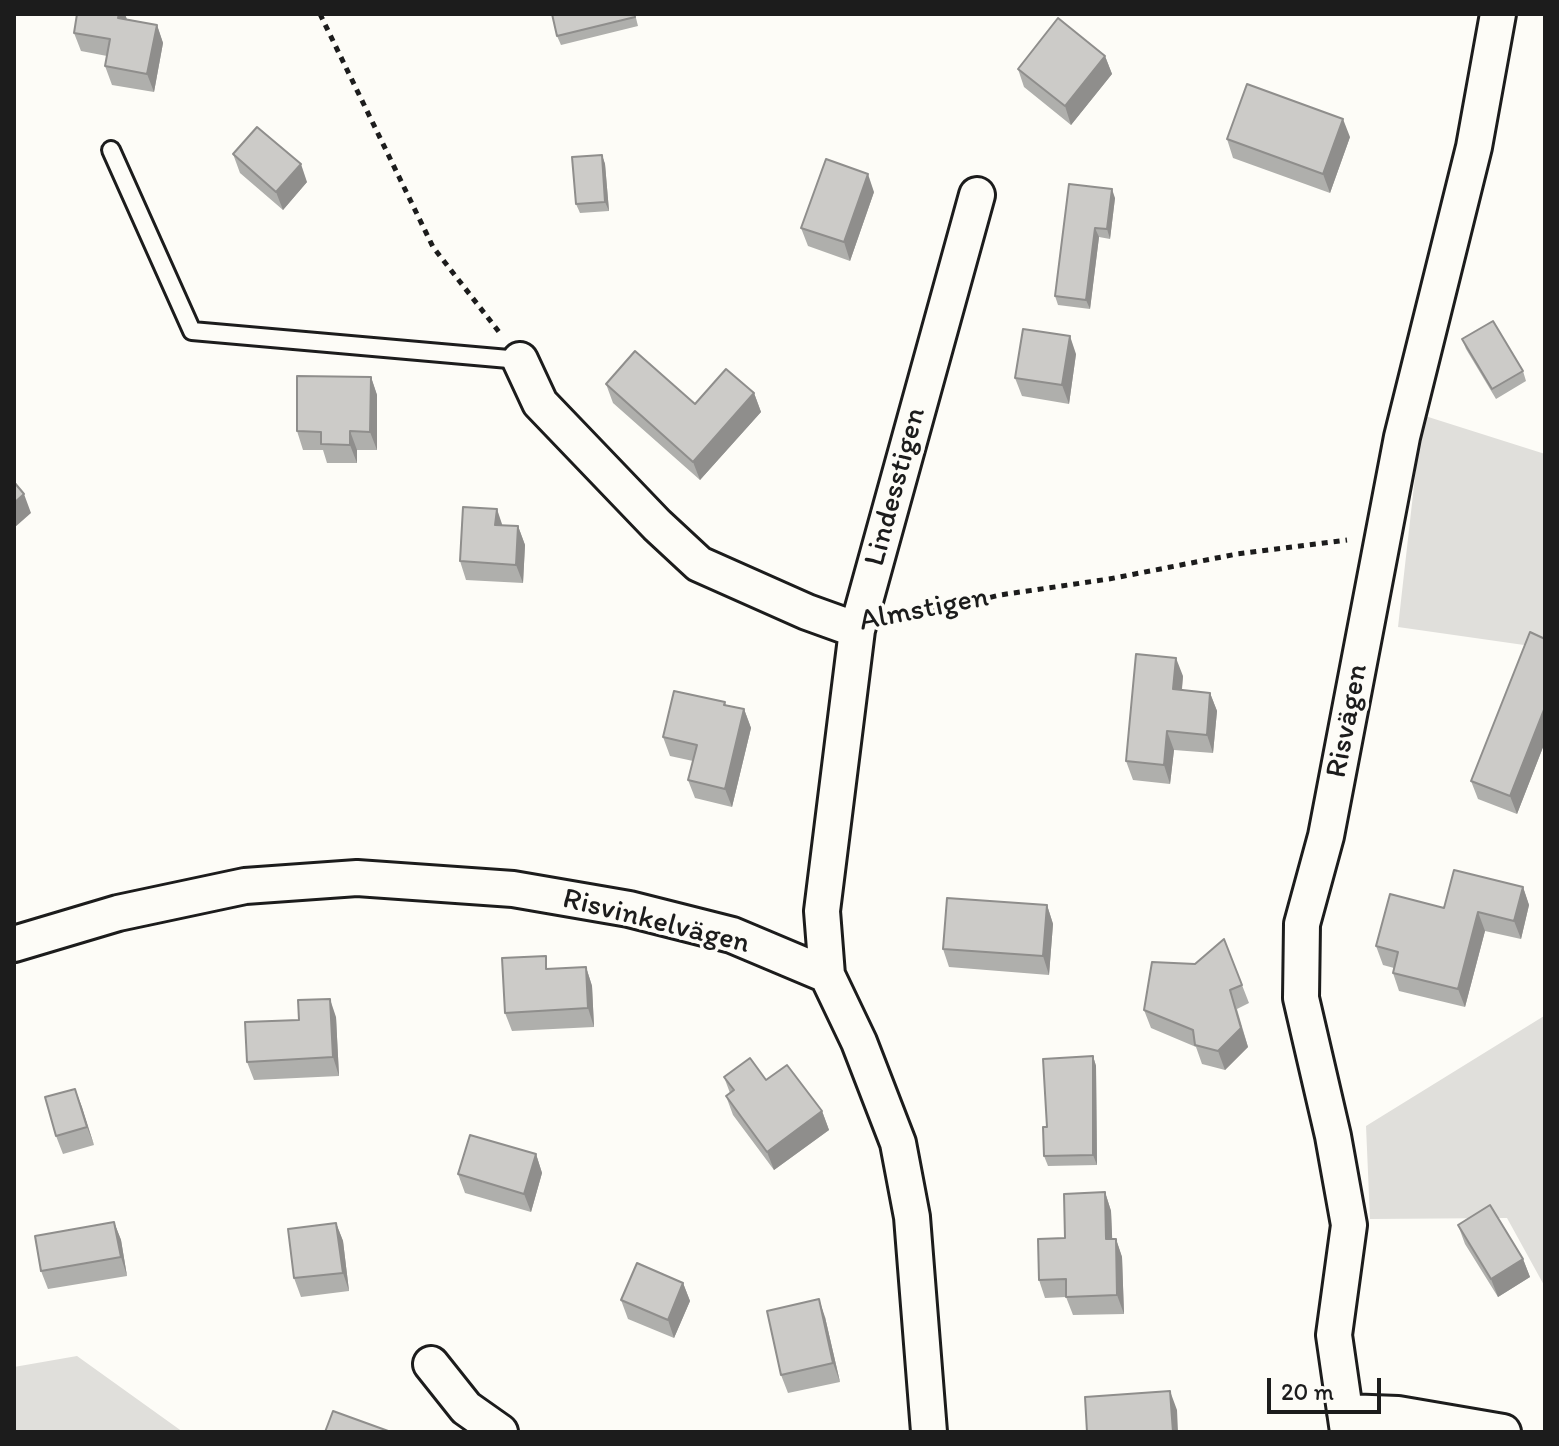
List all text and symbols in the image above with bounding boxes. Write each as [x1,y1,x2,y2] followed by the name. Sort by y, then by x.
[858,404,934,570] street label: Lindesstigen
[856,580,992,640] street label: Almstigen
[1319,661,1377,781] street label: Risvägen
[559,881,753,963] street label: Risvinkelvägen
[1271,1362,1385,1412] scale bar
[1281,1377,1334,1406] text: 20 m

